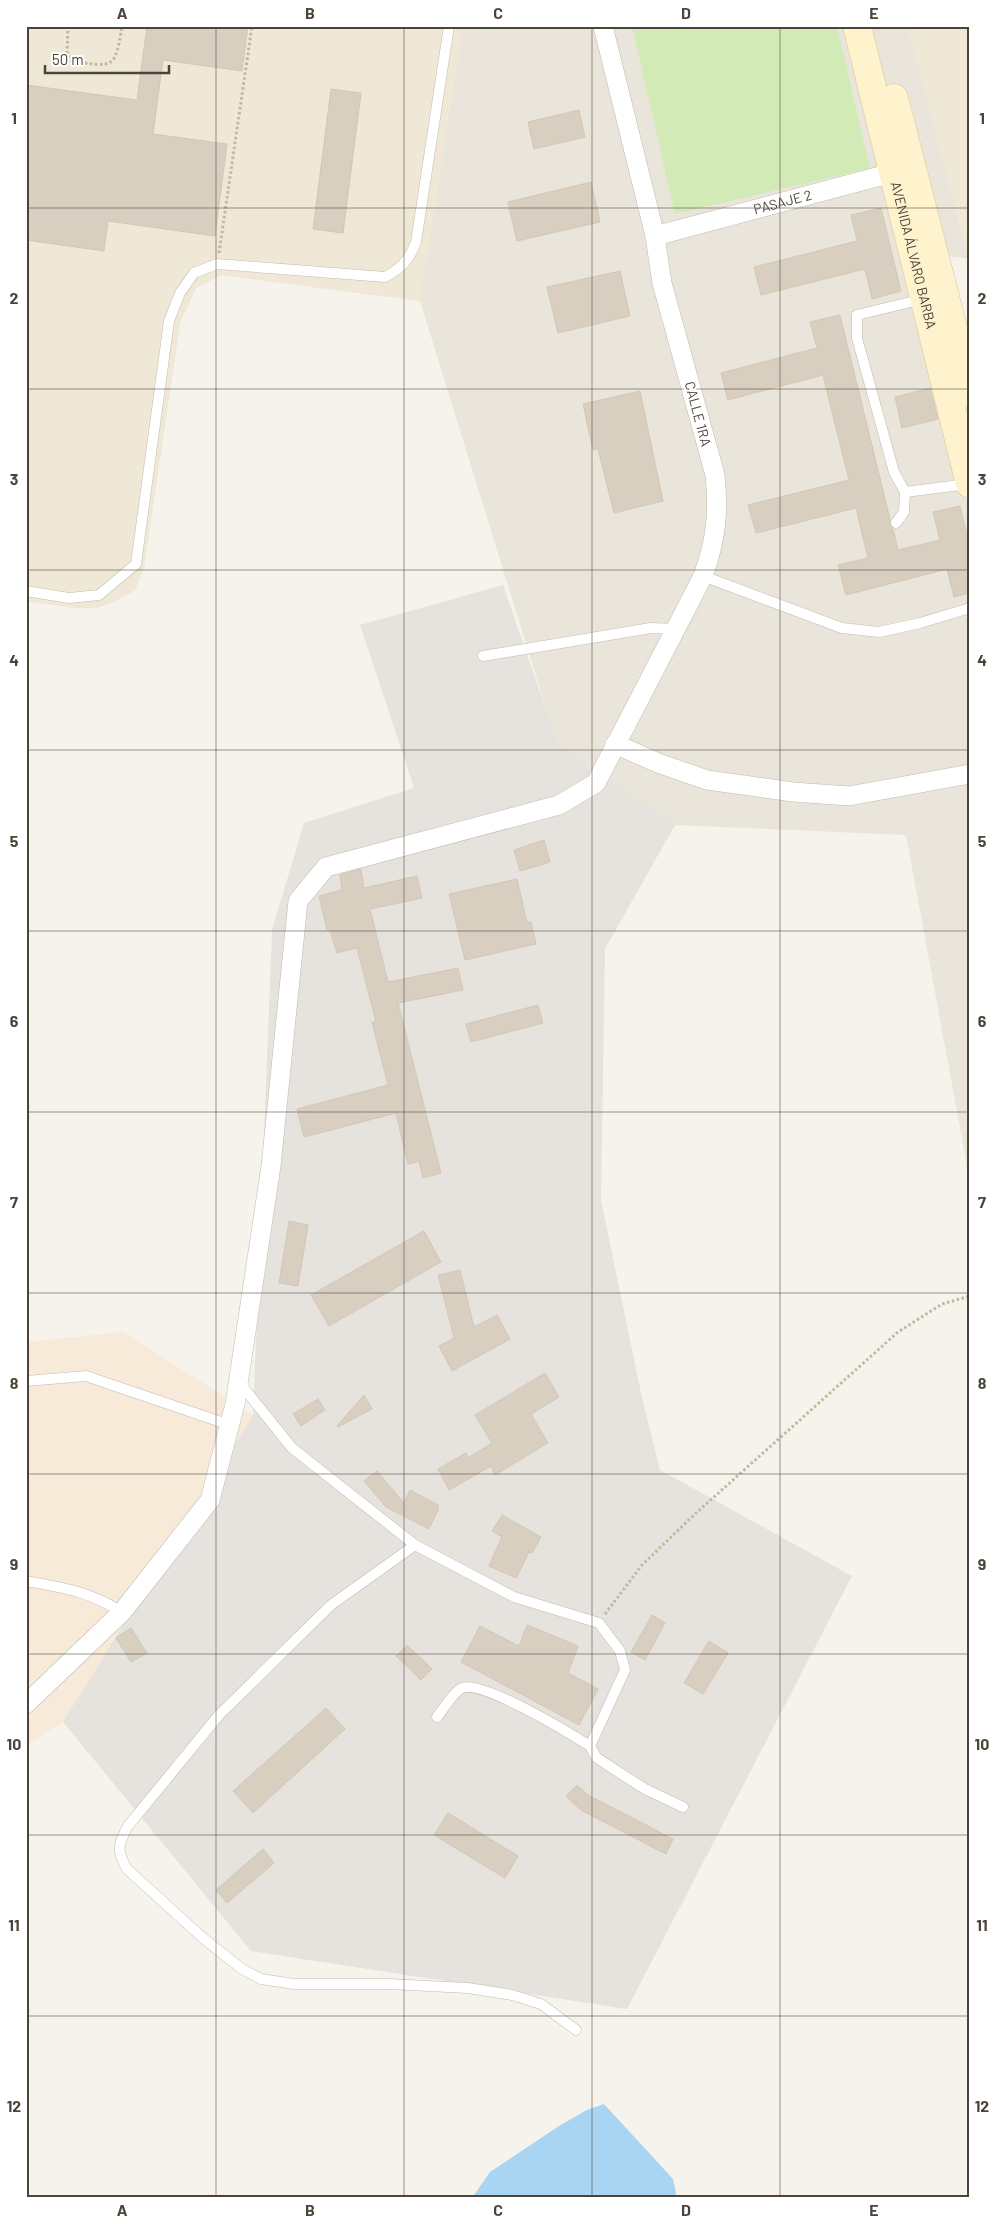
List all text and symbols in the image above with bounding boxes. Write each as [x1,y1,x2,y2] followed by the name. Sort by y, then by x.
[117,3,128,22] text: A
[305,3,315,22] text: B
[493,3,503,22] text: C
[681,3,691,22] text: D
[869,3,879,22] text: E
[45,42,169,74] scale bar
[52,50,84,68] text: 50 m
[11,108,17,127] text: 1
[979,108,985,127] text: 1
[888,180,941,331] street label: AVENIDA ÁLVARO BARBA
[751,186,814,217] street label: PASAJE 2
[10,288,19,307] text: 2
[978,288,987,307] text: 2
[682,379,715,449] street label: CALLE 1RA
[10,469,18,488] text: 3
[978,469,986,488] text: 3
[9,650,19,669] text: 4
[977,650,987,669] text: 4
[10,831,19,850] text: 5
[978,831,987,850] text: 5
[10,1011,19,1030] text: 6
[978,1011,987,1030] text: 6
[10,1192,18,1211] text: 7
[978,1192,986,1211] text: 7
[10,1373,19,1392] text: 8
[978,1373,987,1392] text: 8
[10,1554,18,1573] text: 9
[978,1554,986,1573] text: 9
[7,1734,21,1753] text: 10
[975,1734,989,1753] text: 10
[8,1915,20,1934] text: 11
[976,1915,988,1934] text: 11
[7,2096,21,2115] text: 12
[975,2096,989,2115] text: 12
[117,2200,128,2219] text: A
[305,2200,315,2219] text: B
[493,2200,503,2219] text: C
[681,2200,691,2219] text: D
[869,2200,879,2219] text: E

